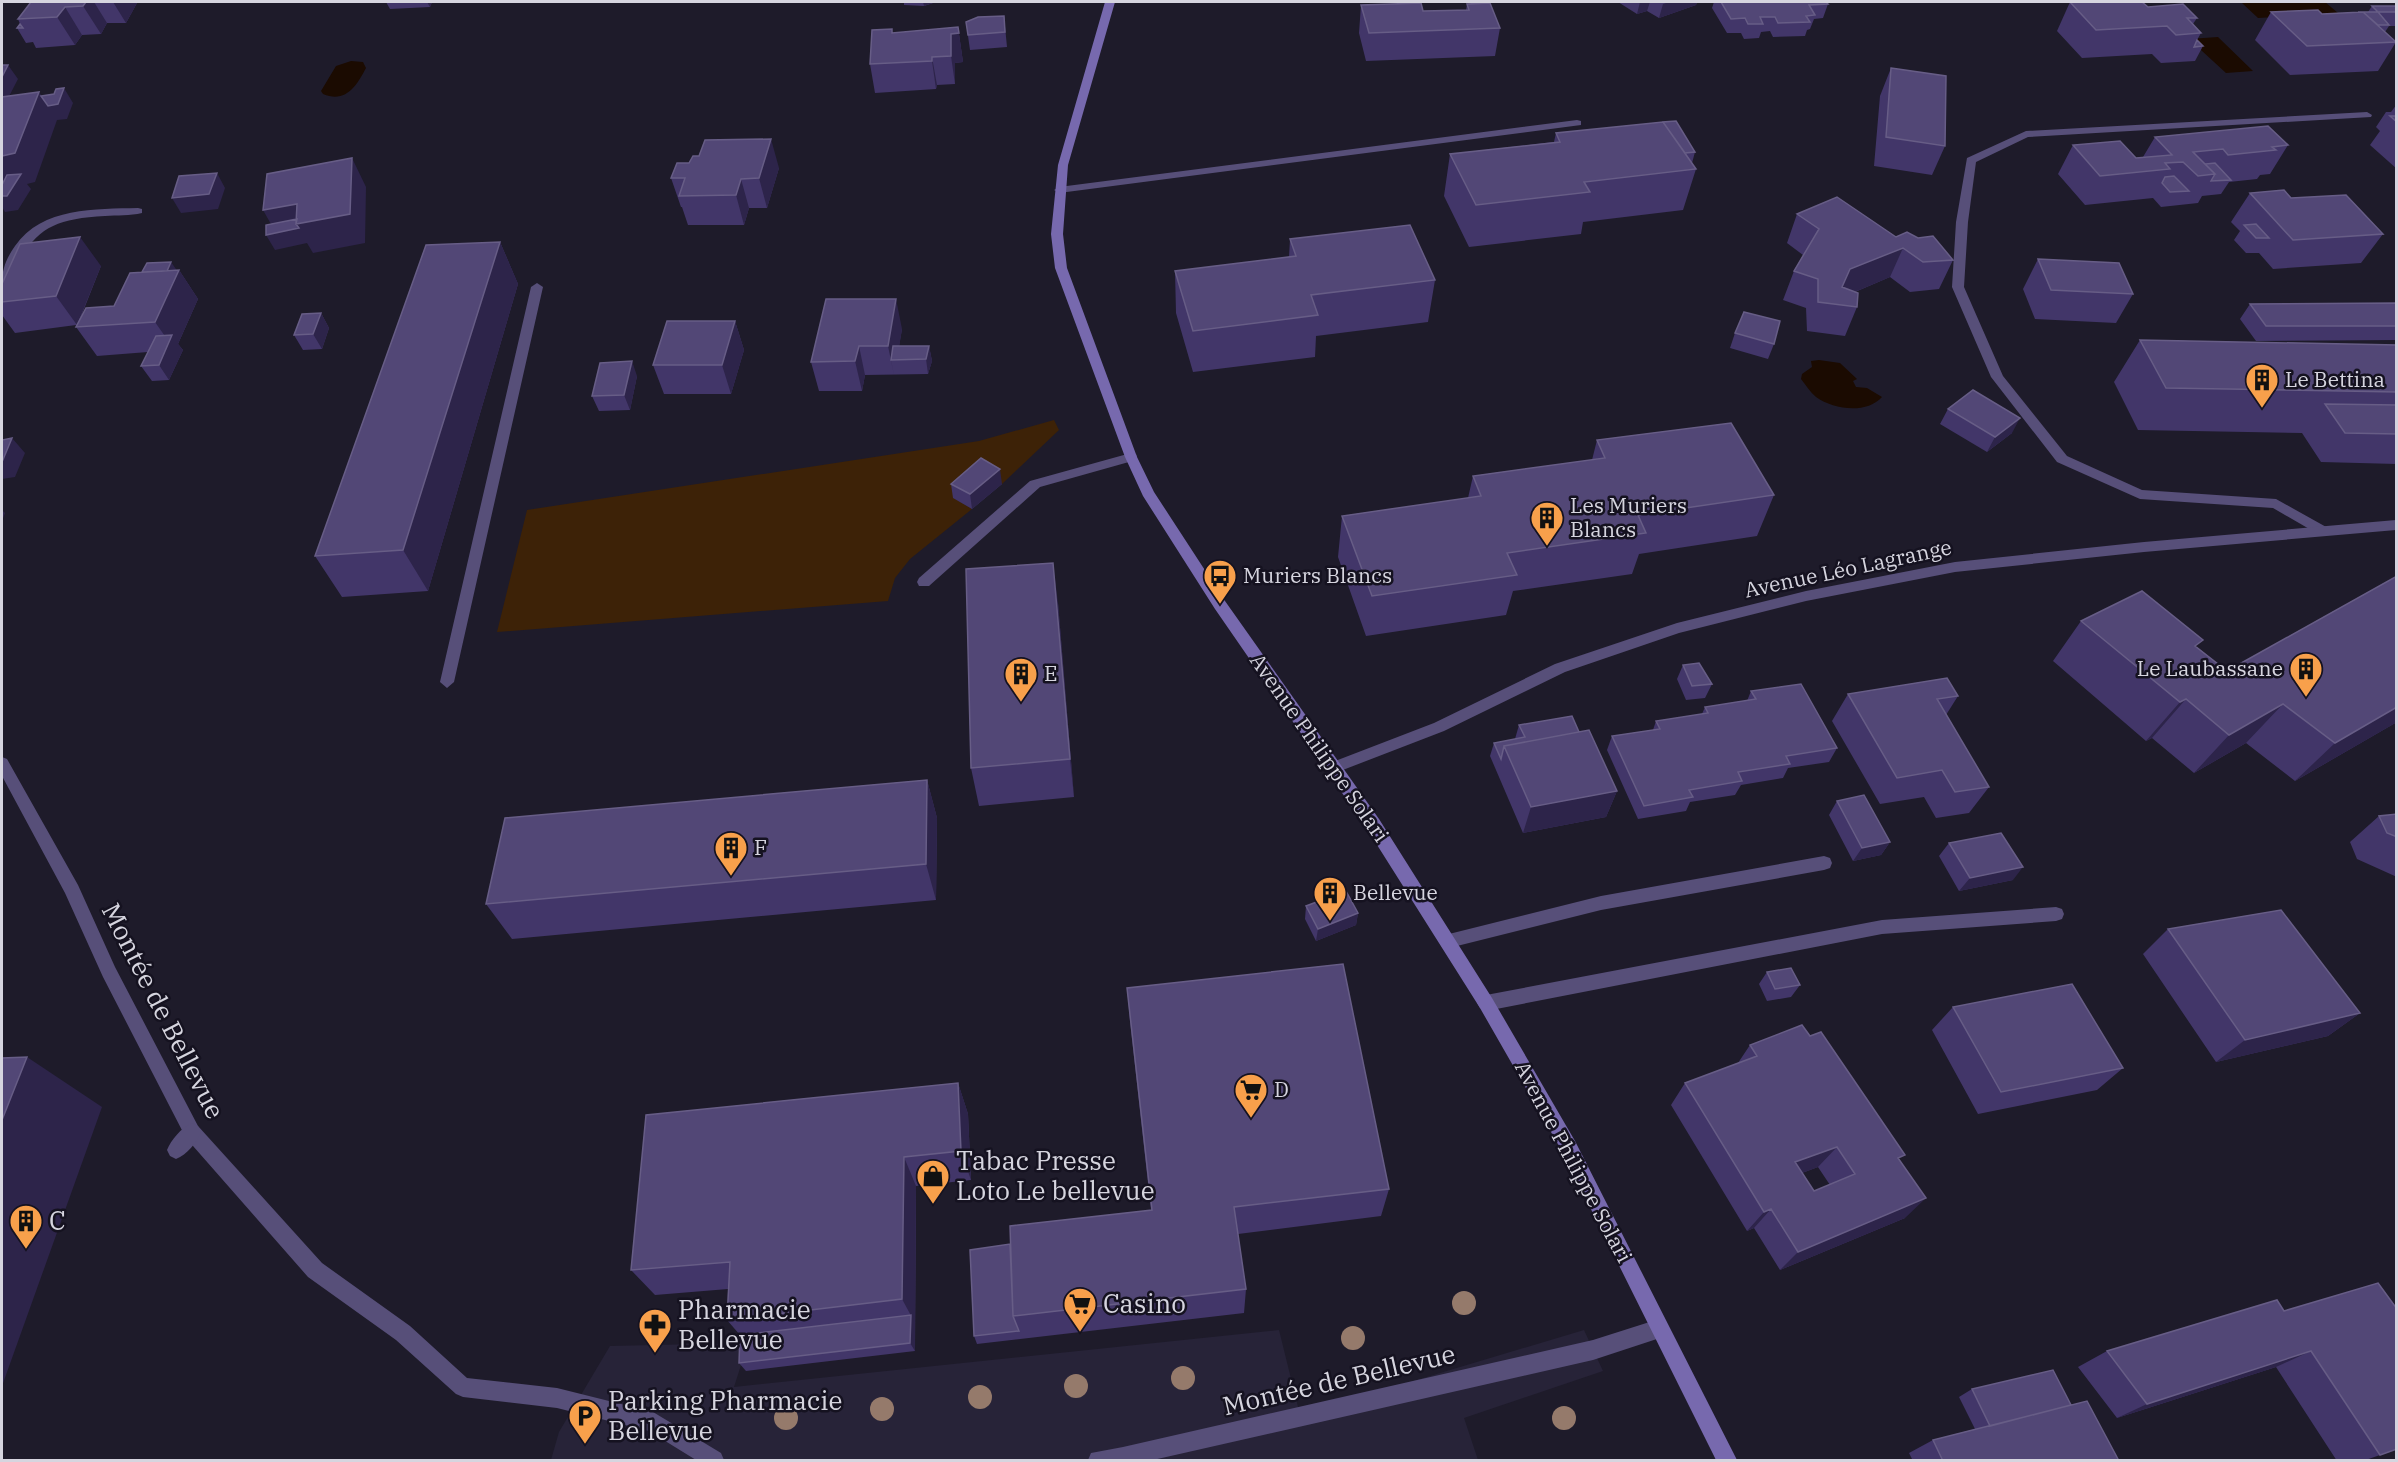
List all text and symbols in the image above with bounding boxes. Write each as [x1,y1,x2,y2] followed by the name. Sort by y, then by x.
[2244,362,2280,409] building icon: Le Bettina
[2285,365,2385,393] place label: Le Bettina
[1570,491,1687,543] place label: Les Muriers Blancs
[1529,500,1565,547] building icon: Les Muriers Blancs
[1742,532,1954,604] street label: Avenue Léo Lagrange
[1202,558,1238,605] bus stop icon: Muriers Blancs
[1243,561,1392,589] place label: Muriers Blancs
[1244,647,1396,847] street label: Avenue Philippe Solari
[2288,651,2324,698] building icon: Le Laubassane
[2137,654,2283,682] place label: Le Laubassane
[1003,656,1039,703] building icon: E
[1044,659,1057,687] place label: E
[713,830,749,877] building icon: F
[754,833,767,861] place label: F
[1312,875,1348,922] building icon: Bellevue
[1353,878,1438,906] place label: Bellevue
[95,897,233,1124] street label: Montée de Bellevue
[1509,1056,1639,1267] street label: Avenue Philippe Solari
[1233,1072,1269,1119] supermarket icon: D
[1274,1075,1289,1103] place label: D
[956,1143,1155,1207] place label: Tabac Presse Loto Le bellevue
[915,1158,951,1205] shop icon: Tabac Presse Loto Le bellevue
[8,1203,44,1250] building icon: C
[49,1203,66,1237] place label: C
[1062,1286,1098,1333] supermarket icon: Casino
[1103,1286,1186,1320] place label: Casino
[678,1292,811,1356] place label: Pharmacie Bellevue
[637,1307,673,1354] pharmacy icon: Pharmacie Bellevue
[1219,1336,1458,1422] street label: Montée de Bellevue
[608,1383,842,1447] place label: Parking Pharmacie Bellevue
[567,1398,603,1445] parking icon: Parking Pharmacie Bellevue

